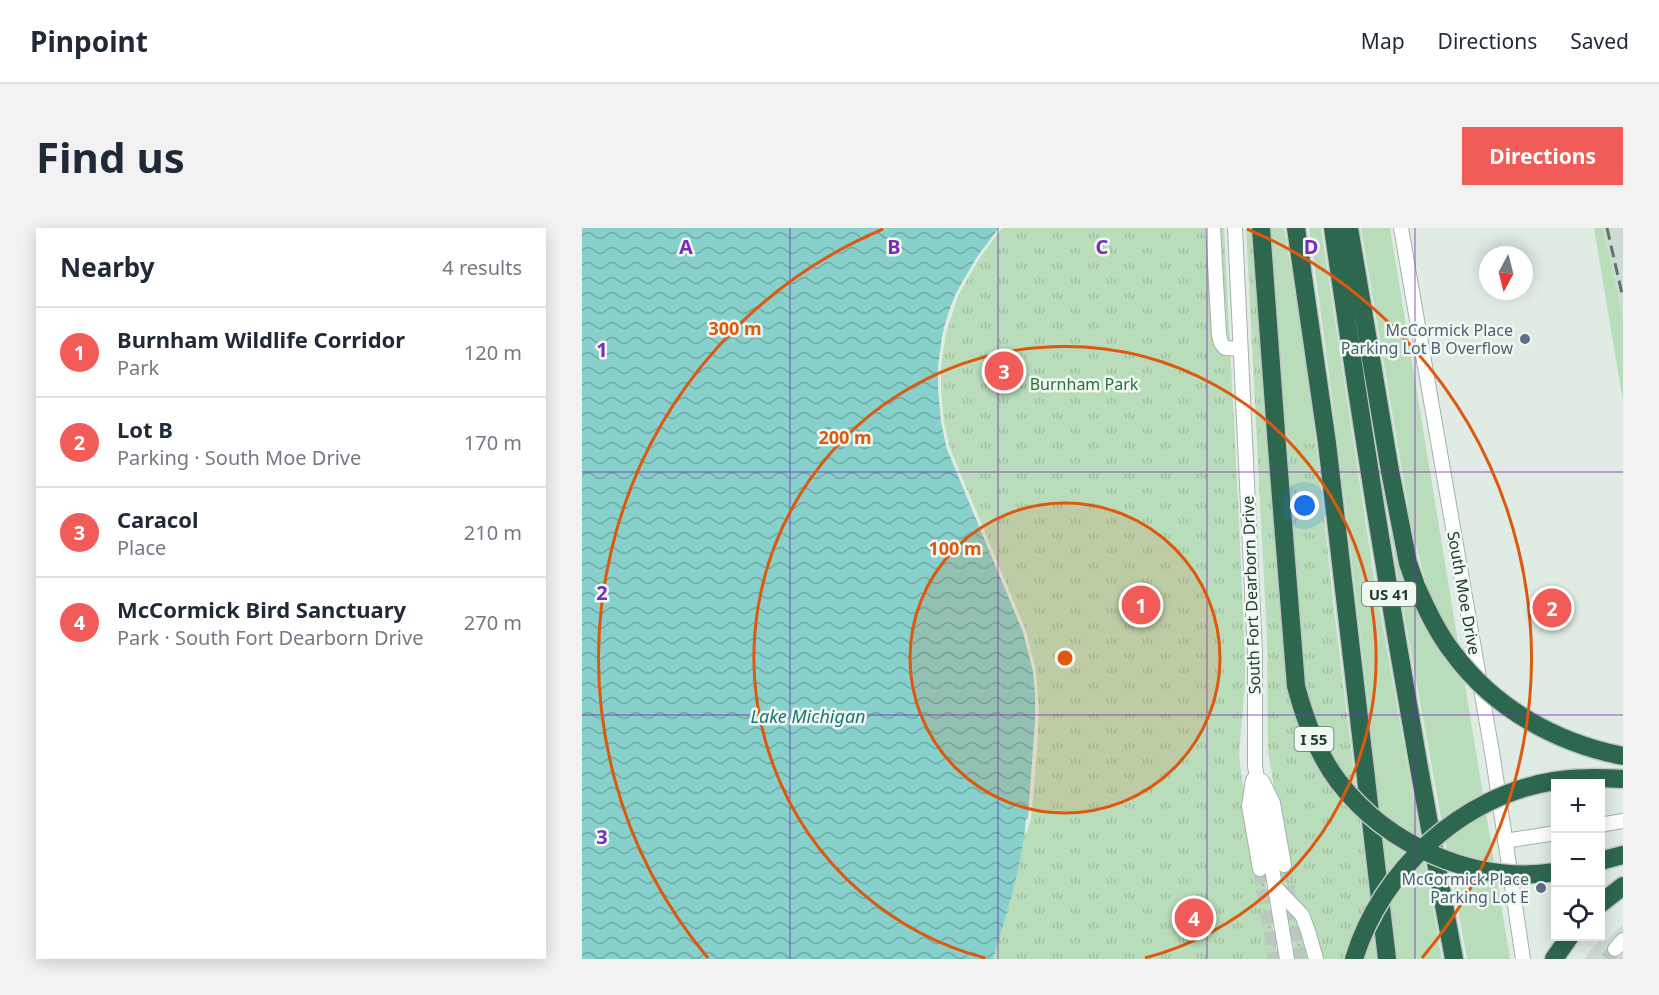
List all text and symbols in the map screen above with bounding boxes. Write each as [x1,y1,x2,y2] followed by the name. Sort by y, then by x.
[30,22,148,60] text: Pinpoint
[1361,27,1405,55] text: Map
[1438,27,1537,55] text: Directions
[1570,27,1629,55] text: Saved
[1462,127,1623,185] button: Directions
[36,128,185,185] text: Find us
[679,233,693,260] text: A
[887,233,901,260] text: B
[1096,233,1109,260] text: C
[1304,233,1318,260] text: D
[1479,246,1533,300] north arrow
[60,249,155,285] text: Nearby
[442,254,522,281] text: 4 results
[708,316,762,340] text: 300 m
[1341,319,1513,359] place label: McCormick Place Parking Lot B Overflow
[117,324,405,354] text: Burnham Wildlife Corridor
[1518,332,1532,346] marker: McCormick Place Parking Lot B Overflow
[596,336,608,363] text: 1
[74,339,85,366] text: 1
[464,339,522,366] text: 120 m
[984,348,1024,394] pin: 3
[117,354,159,381] text: Park
[1030,373,1139,395] park label: Burnham Park
[117,414,173,444] text: Lot B
[818,425,872,449] text: 200 m
[74,429,85,456] text: 2
[464,429,522,456] text: 170 m
[117,444,361,471] text: Parking · South Moe Drive
[1290,491,1319,520] your location
[1237,495,1265,695] street label: South Fort Dearborn Drive
[117,504,199,534] text: Caracol
[74,519,85,546] text: 3
[464,519,522,546] text: 210 m
[1442,529,1486,657] street label: South Moe Drive
[117,534,166,561] text: Place
[928,536,982,560] text: 100 m
[596,579,608,606] text: 2
[1122,582,1160,628] pin: 1
[1362,582,1416,606] road number: US 41
[1532,586,1572,631] pin: 2
[117,594,406,624] text: McCormick Bird Sanctuary
[74,609,85,636] text: 4
[464,609,522,636] text: 270 m
[117,624,423,651] text: Park · South Fort Dearborn Drive
[1055,648,1075,668] centre of rings
[750,704,866,728] water label: Lake Michigan
[1294,727,1334,751] road number: I 55
[1551,779,1605,941] map controls
[1551,779,1605,833] button: +
[596,823,608,850] text: 3
[1551,833,1605,887] button: −
[1401,868,1529,908] place label: McCormick Place Parking Lot E
[1534,881,1548,895] marker: McCormick Place Parking Lot E
[1551,887,1605,941] button: locate
[1174,896,1214,940] pin: 4

